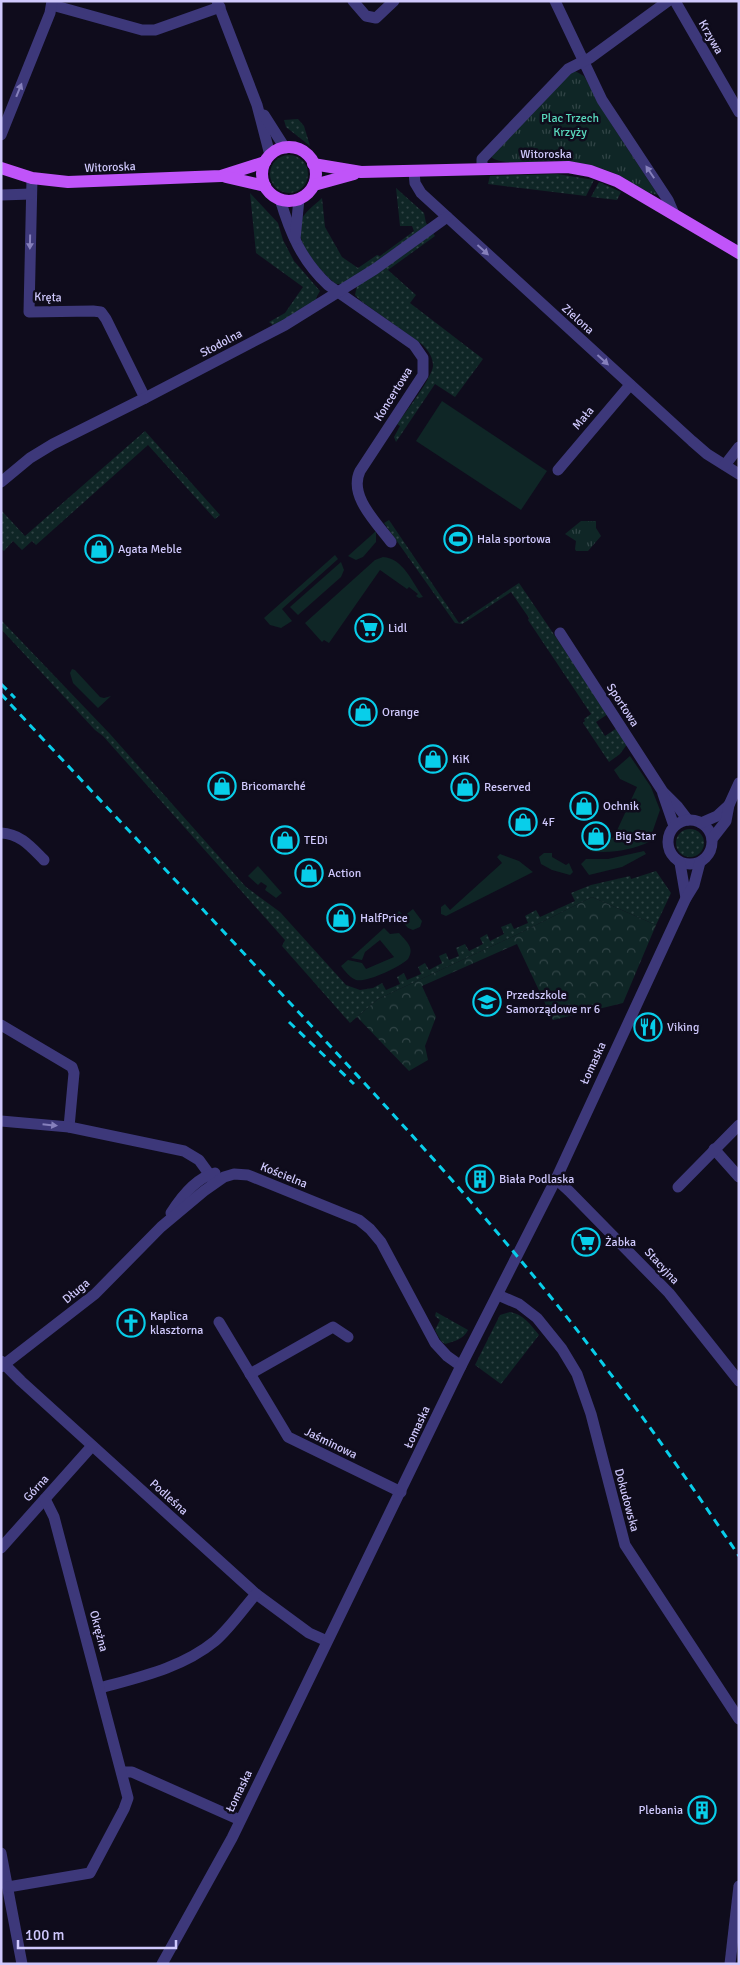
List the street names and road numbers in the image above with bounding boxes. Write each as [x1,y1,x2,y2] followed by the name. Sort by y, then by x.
[695,17,726,57] street label: Krzywa
[520,147,572,162] street label: Witoroska
[84,159,136,176] street label: Witoroska
[34,290,62,305] street label: Kręta
[558,301,597,338] street label: Zielona
[198,326,245,361] street label: Stodolna
[371,364,416,424] street label: Koncertowa
[569,404,597,433] street label: Mała
[603,681,642,730] street label: Sportowa
[577,1040,610,1087] street label: Łomaska
[258,1159,310,1192] street label: Kościelna
[641,1245,682,1288] street label: Stacyjna
[60,1276,93,1307] street label: Długa
[401,1404,434,1451] street label: Łomaska
[302,1424,359,1463] street label: Jaśminowa
[611,1467,642,1533] street label: Dokudowska
[20,1472,52,1505] street label: Górna
[146,1476,191,1518] street label: Podleśna
[86,1609,111,1653] street label: Okrężna
[223,1768,256,1815] street label: Łomaska

